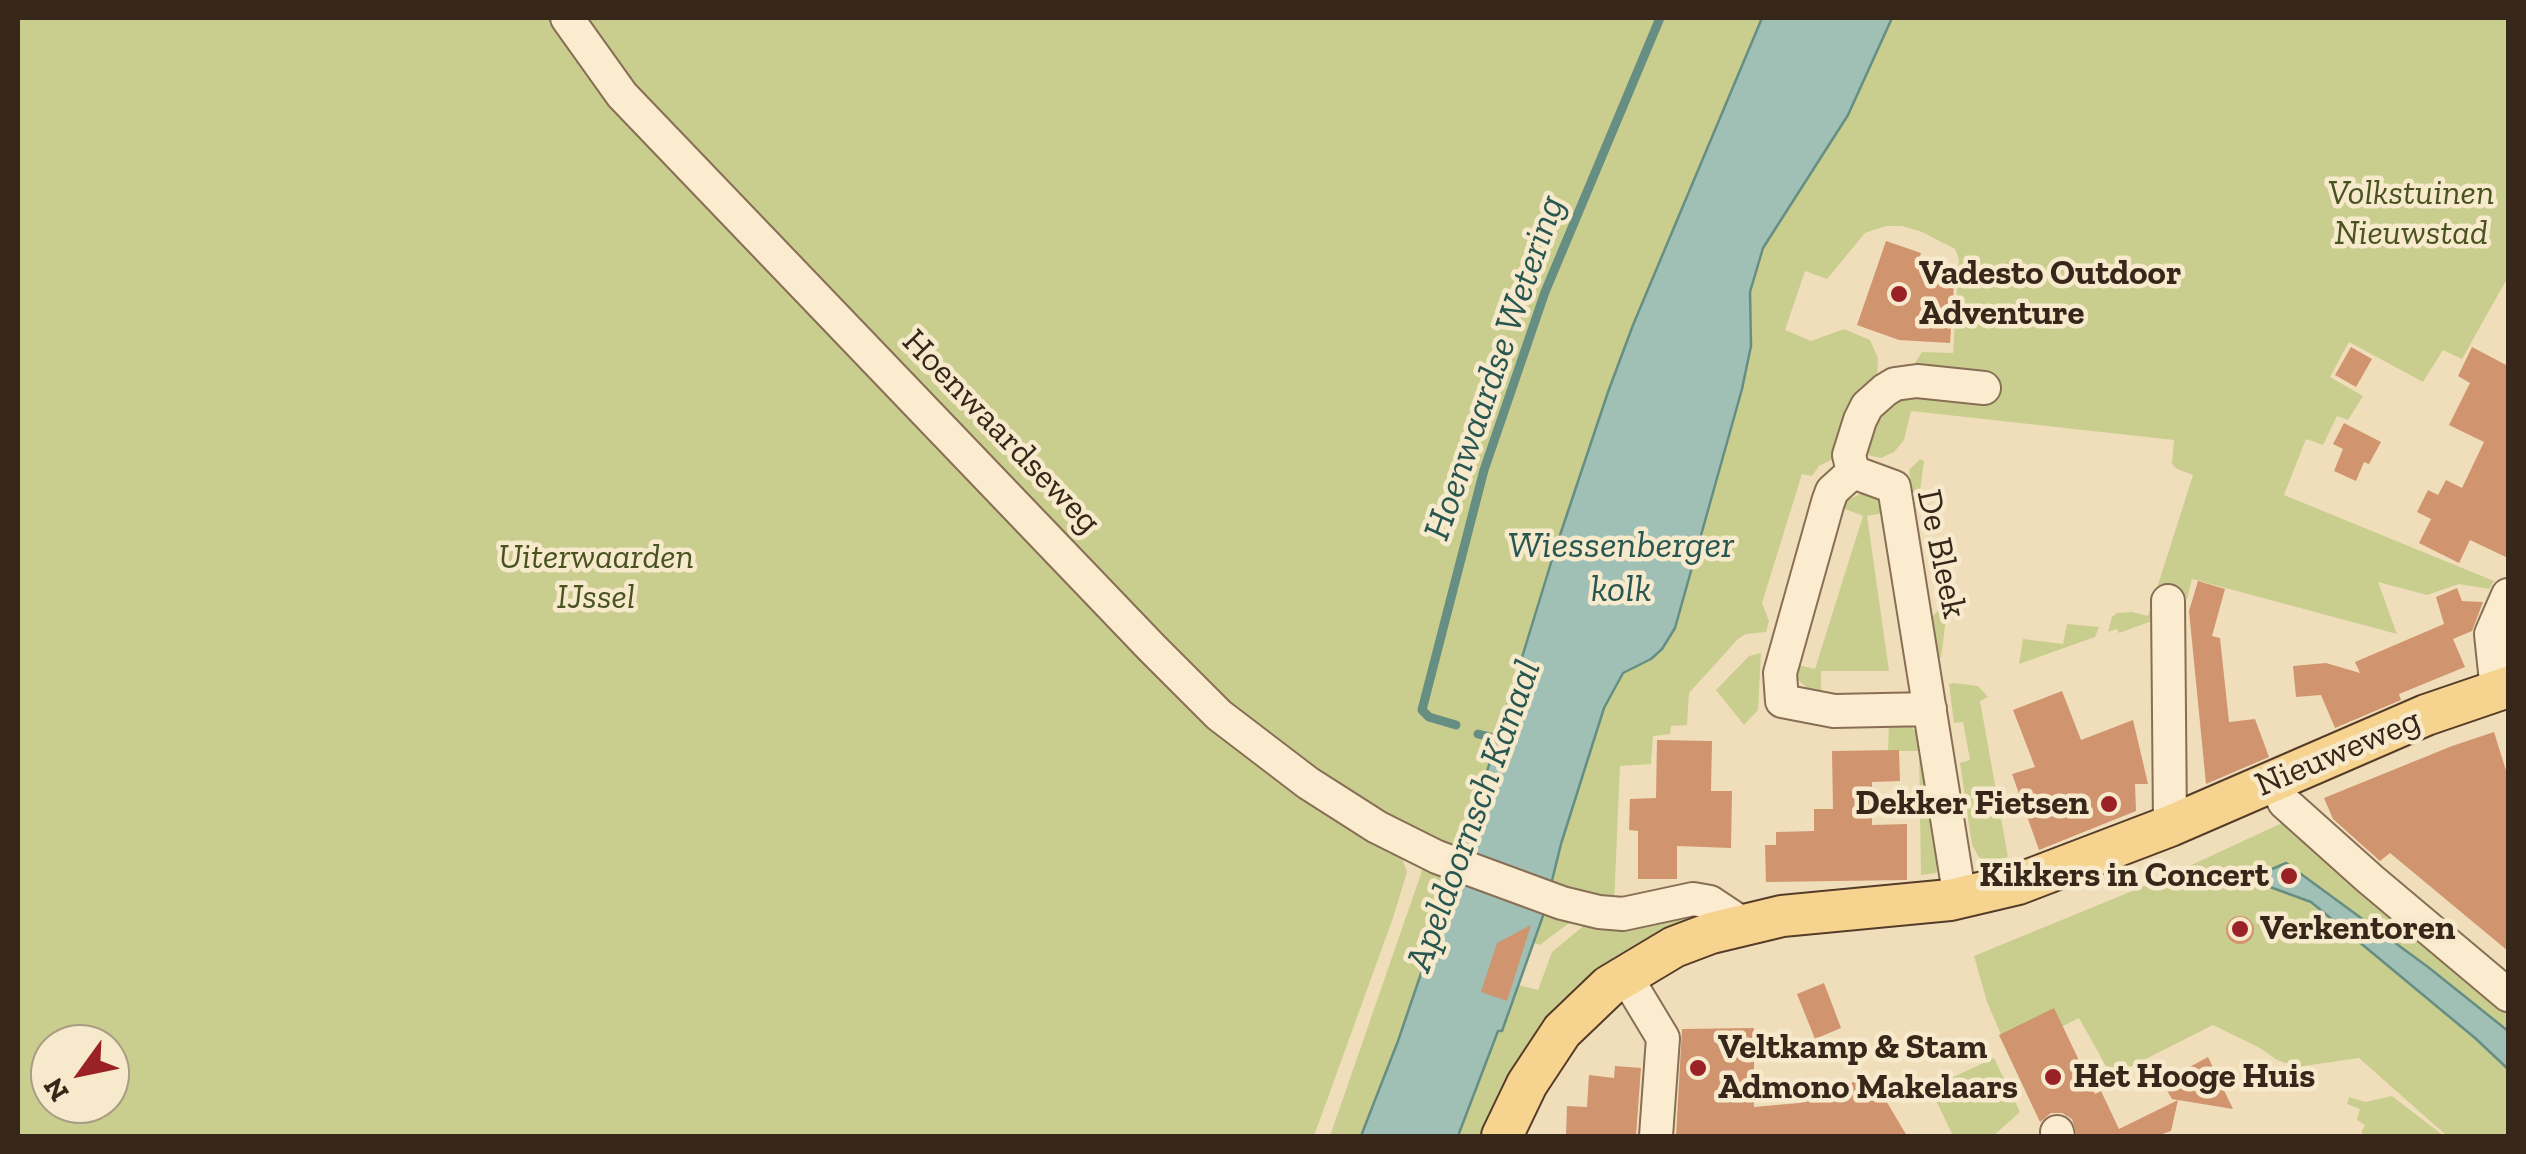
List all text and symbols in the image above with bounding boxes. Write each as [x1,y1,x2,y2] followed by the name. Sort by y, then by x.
[2328,173,2494,255] park label: Volkstuinen Nieuwstad
[1415,190,1575,546] water label: Hoenwaardse Wetering
[1919,253,2181,335] place label: Vadesto Outdoor Adventure
[1888,283,1910,305] marker: Vadesto Outdoor Adventure
[893,321,1109,543] street label: Hoenwaardseweg
[1907,486,1975,622] street label: De Bleek
[1508,523,1734,612] water label: Wiessenberger kolk
[498,537,694,619] park label: Uiterwaarden IJssel
[1397,654,1551,978] water label: Apeldoornsch Kanaal
[2249,699,2427,807] street label: Nieuweweg
[1855,783,2089,825] place label: Dekker Fietsen
[2098,793,2120,815] marker: Dekker Fietsen
[1979,855,2269,897] place label: Kikkers in Concert
[2278,865,2300,887] marker: Kikkers in Concert
[2260,908,2456,950] place label: Verkentoren
[2229,918,2251,940] marker: Verkentoren
[30,1024,130,1124] north arrow
[1718,1027,2018,1109] place label: Veltkamp & Stam Admono Makelaars
[2073,1056,2315,1098] place label: Het Hooge Huis
[1687,1057,1709,1079] marker: Veltkamp & Stam Admono Makelaars
[2042,1066,2064,1088] marker: Het Hooge Huis
[36,1072,76,1107] text: N

